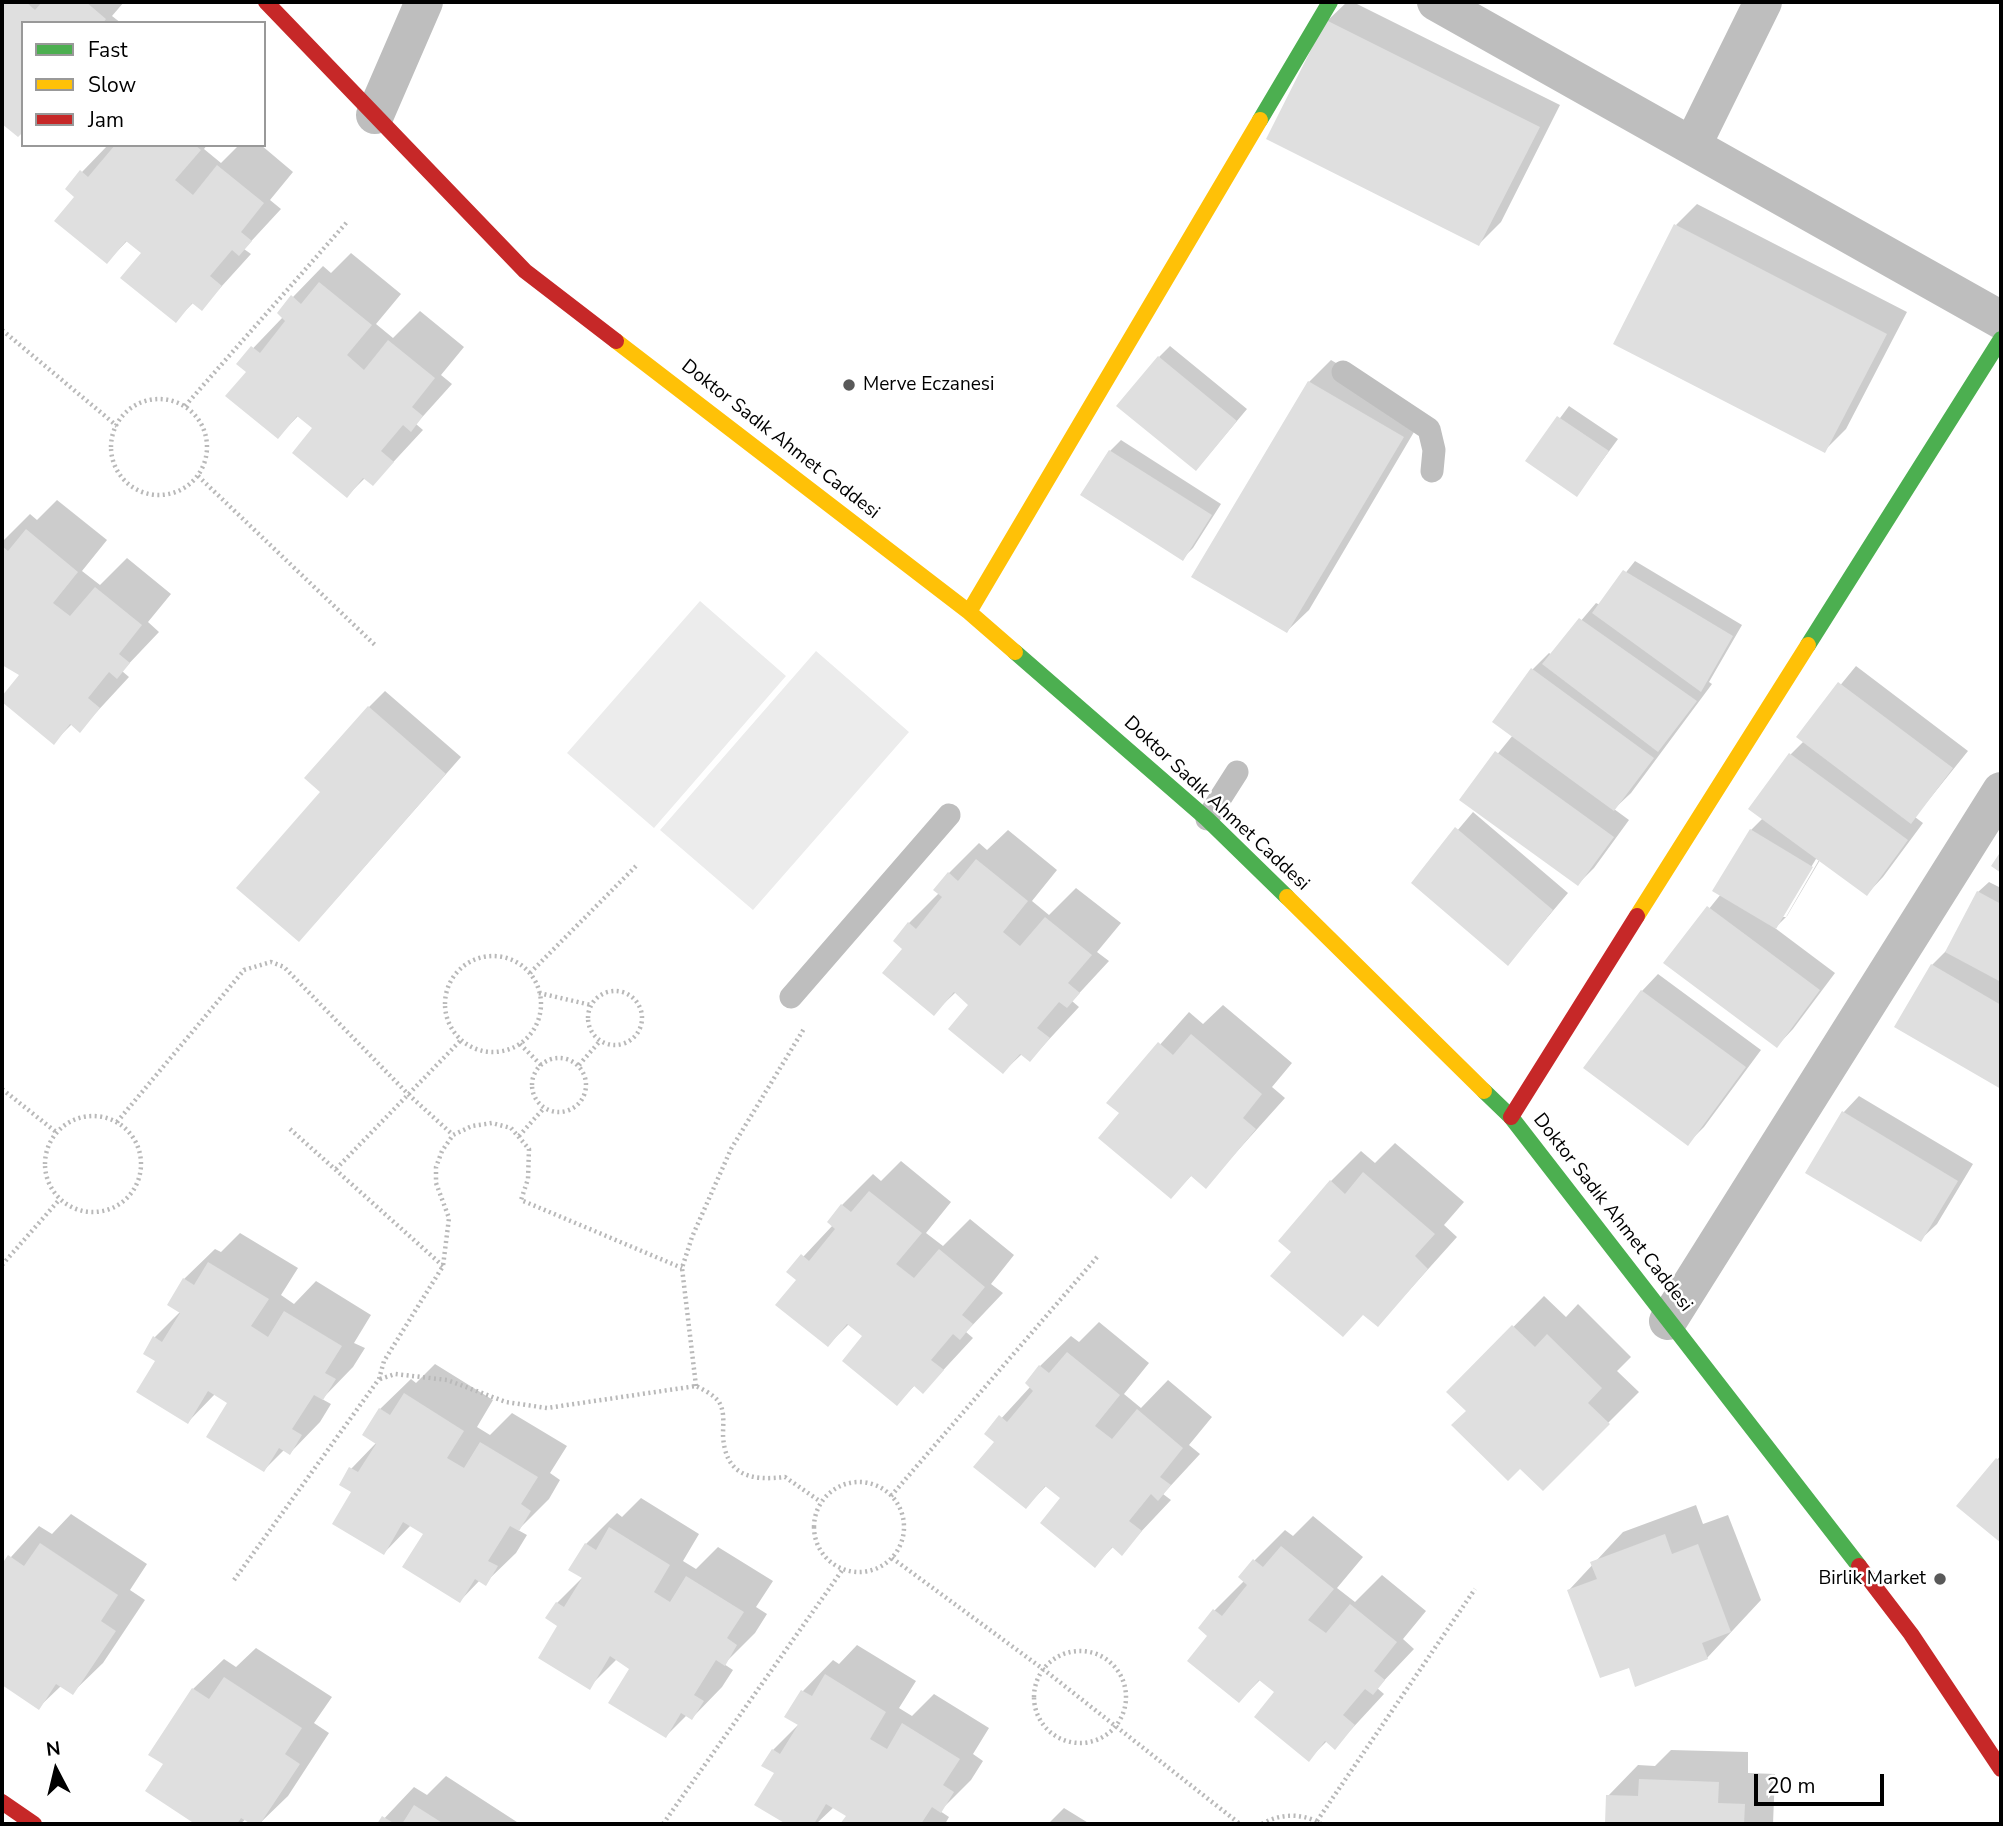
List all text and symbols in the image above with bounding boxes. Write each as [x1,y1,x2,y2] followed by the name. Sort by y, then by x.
[21,21,266,147] legend
[88,36,128,64] text: Fast
[88,71,136,99] text: Slow
[88,106,124,134] text: Jam
[676,356,884,524] street label: Doktor Sadık Ahmet Caddesi
[863,374,994,396] place label: Merve Eczanesi
[841,377,857,393] marker: Merve Eczanesi
[1119,712,1313,896] street label: Doktor Sadık Ahmet Caddesi
[1528,1109,1696,1317] street label: Doktor Sadık Ahmet Caddesi
[1818,1568,1926,1590] place label: Birlik Market
[1932,1571,1948,1587] marker: Birlik Market
[21,1735,91,1805] north arrow
[45,1735,62,1763] text: N
[1758,1759,1888,1803] scale bar
[1767,1772,1816,1800] text: 20 m

